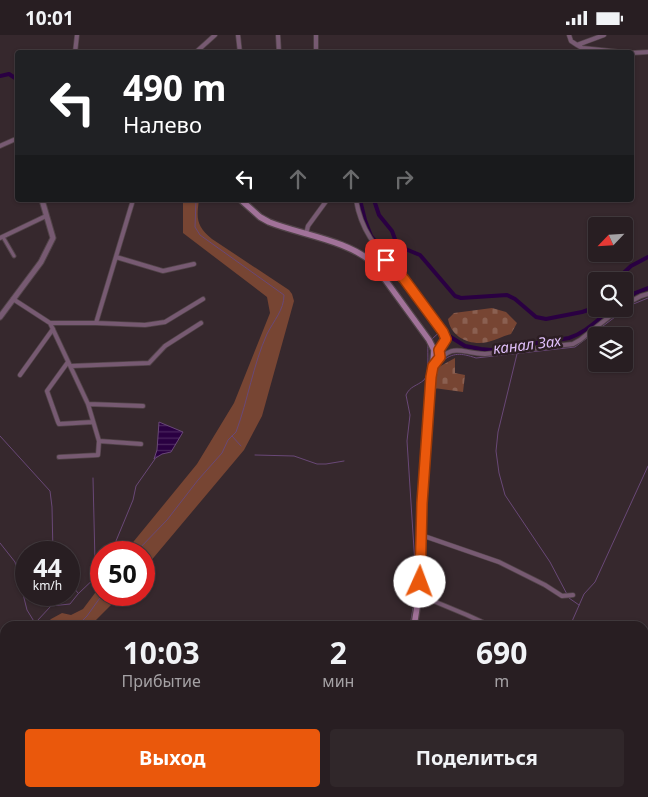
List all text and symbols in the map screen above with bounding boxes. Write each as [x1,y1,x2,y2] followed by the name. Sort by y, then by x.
[25,5,74,31] text: 10:01
[123,64,226,111] text: 490 m
[40,70,105,135] icon: left
[123,109,202,139] text: Налево
[231,165,259,193] icon: left
[284,165,312,193] icon: ahead
[337,165,365,193] icon: ahead
[390,165,418,193] icon: right
[588,217,632,263] north arrow
[588,217,633,372] map controls
[365,239,407,281] pin
[372,246,400,274] icon: arrive
[588,272,633,317] button: search
[588,327,633,372] button: layers
[492,330,563,358] water label: канал Зах
[90,541,155,606] speed limit sign: 50
[33,550,62,584] text: 44
[393,555,445,607] position arrow
[33,577,62,594] text: km/h
[123,632,200,673] text: 10:03
[330,632,347,673] text: 2
[476,632,527,673] text: 690
[122,670,201,692] text: Прибытие
[322,670,354,692] text: мин
[494,670,509,692] text: m
[25,729,320,787] button: Выход
[330,729,624,787] button: Поделиться

